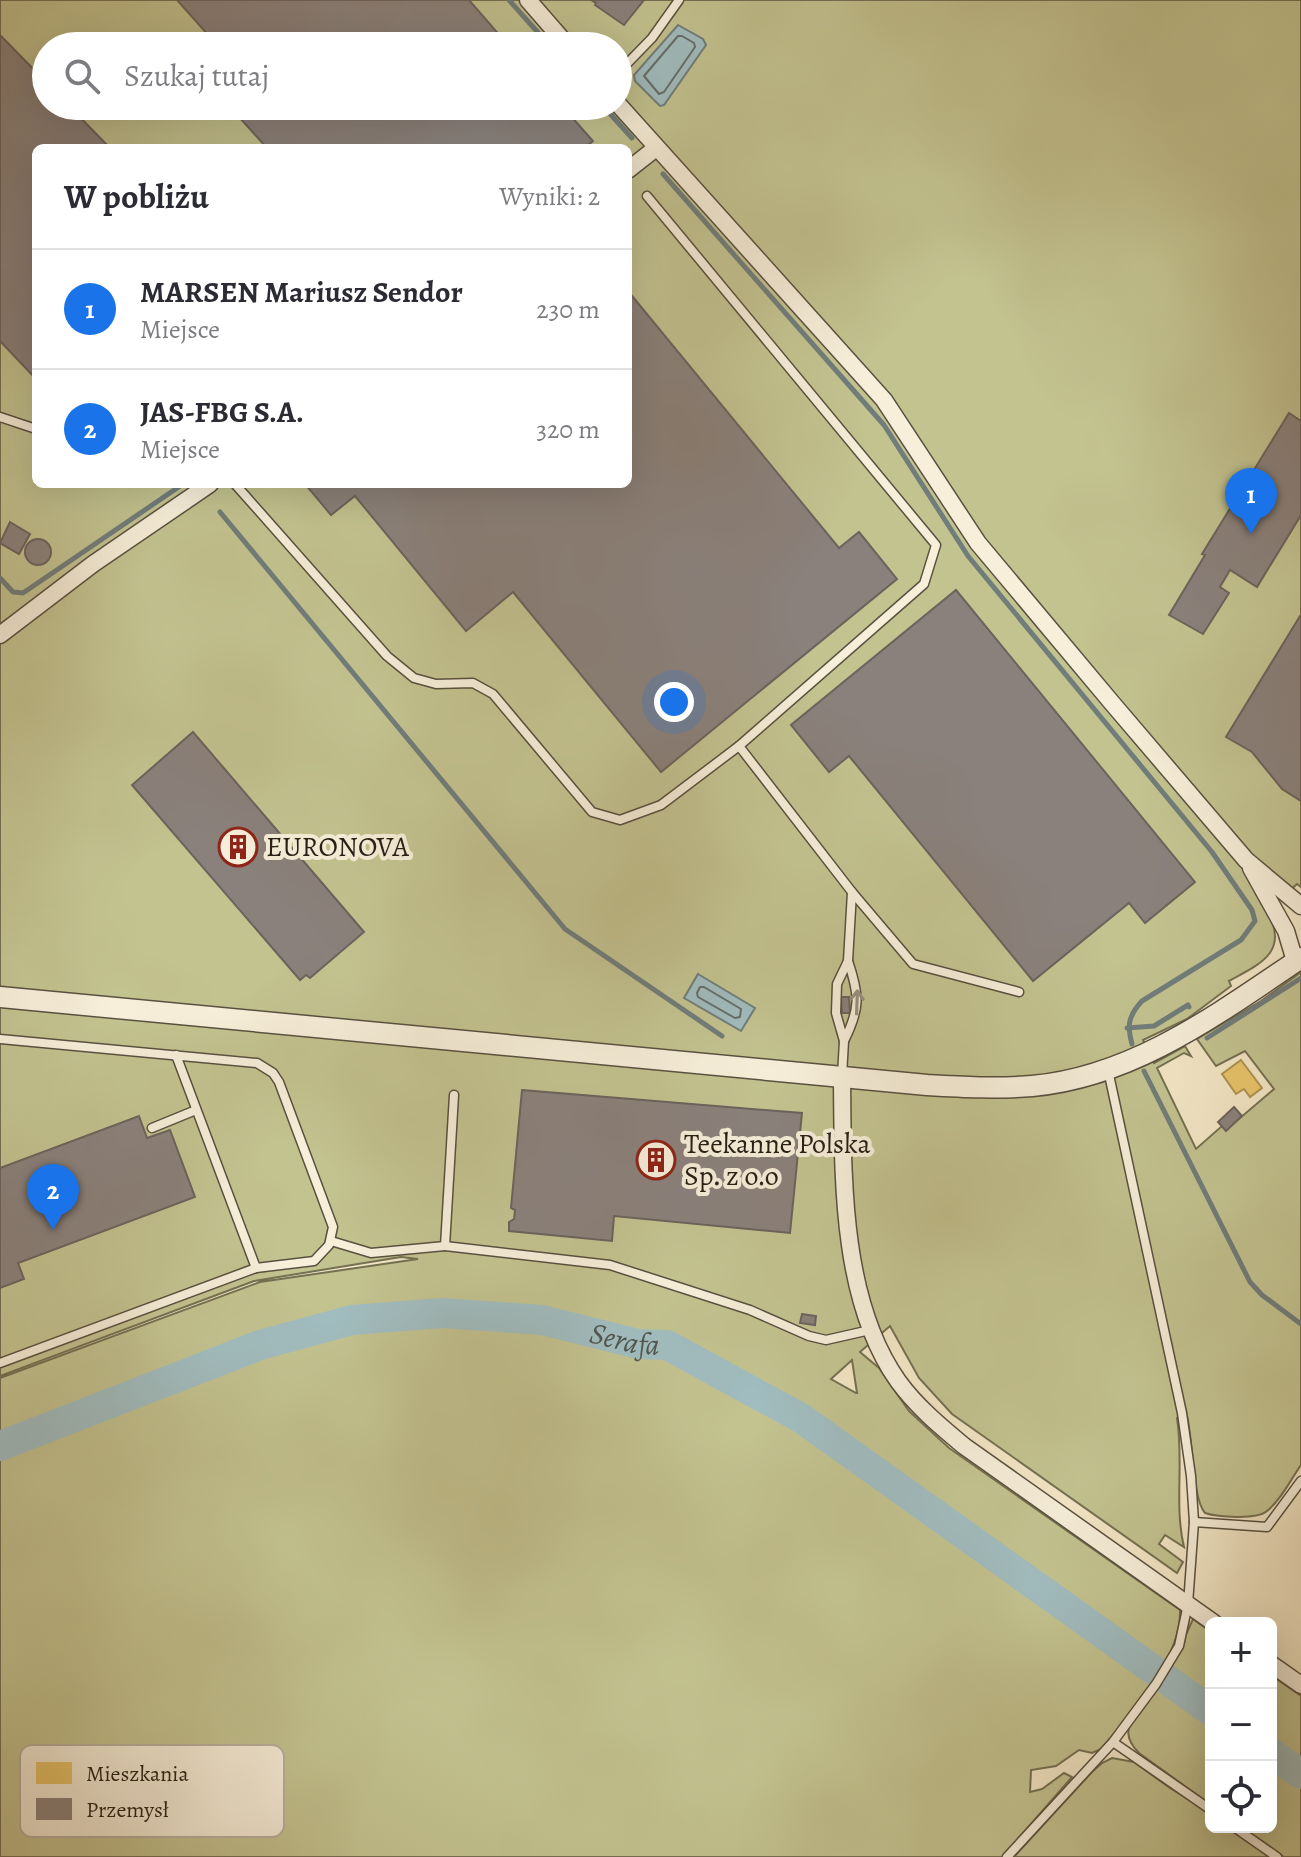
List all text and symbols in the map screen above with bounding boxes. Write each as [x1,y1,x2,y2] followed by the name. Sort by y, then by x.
[32,32,632,120] search box
[60,54,104,98] icon: search
[124,56,269,96] text: Szukaj tutaj
[64,173,209,220] text: W pobliżu
[499,179,600,214] text: Wyniki: 2
[140,272,463,312] text: MARSEN Mariusz Sendor
[85,292,95,327] text: 1
[536,292,600,327] text: 230 m
[140,312,220,347] text: Miejsce
[140,392,304,432] text: JAS-FBG S.A.
[84,412,96,447] text: 2
[536,412,600,447] text: 320 m
[140,432,220,467] text: Miejsce
[1225,468,1277,534] pin: 1
[654,682,694,722] your location
[217,826,259,868] building icon: EURONOVA
[266,828,409,866] place label: EURONOVA
[849,989,864,1016] one-way arrow
[684,1125,870,1195] place label: Teekanne Polska Sp. z o.o
[635,1139,677,1181] building icon: Teekanne Polska Sp. z o.o
[27,1164,79,1230] pin: 2
[586,1313,660,1365] water label: Serafa
[1205,1617,1277,1833] map controls
[1205,1617,1277,1689] button: +
[1205,1689,1277,1761] button: −
[20,1745,284,1837] legend
[86,1759,189,1789] text: Mieszkania
[1205,1761,1277,1833] button: locate
[86,1795,169,1825] text: Przemysł

